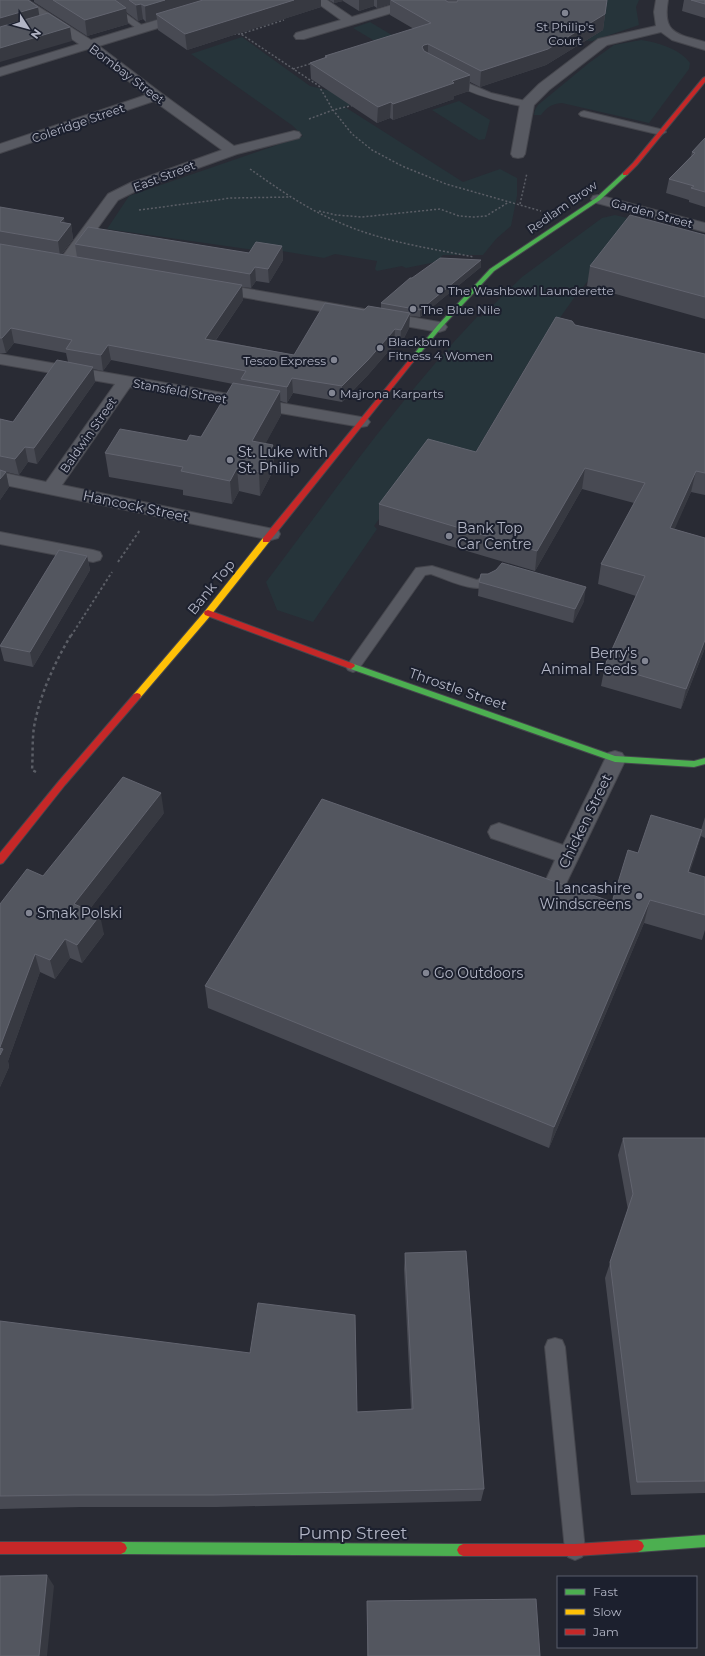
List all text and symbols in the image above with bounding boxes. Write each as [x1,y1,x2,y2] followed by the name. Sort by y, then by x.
[8,8,48,48] north arrow
[560,8,570,18] marker: St Philip's Court
[536,19,594,48] place label: St Philip's Court
[28,26,44,42] text: N
[86,41,168,107] street label: Bombay Street
[30,100,127,146] street label: Coleridge Street
[131,157,197,195] street label: East Street
[524,177,600,237] street label: Redlam Brow
[610,195,695,231] street label: Garden Street
[448,283,614,298] place label: The Washbowl Launderette
[435,285,445,295] marker: The Washbowl Launderette
[421,302,501,317] place label: The Blue Nile
[408,304,418,314] marker: The Blue Nile
[388,334,493,363] place label: Blackburn Fitness 4 Women
[375,343,385,353] marker: Blackburn Fitness 4 Women
[243,353,326,368] place label: Tesco Express
[329,355,339,365] marker: Tesco Express
[132,375,228,407] street label: Stansfeld Street
[340,386,444,401] place label: Majrona Karparts
[327,388,337,398] marker: Majrona Karparts
[56,394,120,476] street label: Baldwin Street
[238,443,328,477] place label: St. Luke with St. Philip
[225,455,235,465] marker: St. Luke with St. Philip
[81,486,191,526] street label: Hancock Street
[457,519,531,553] place label: Bank Top Car Centre
[444,531,454,541] marker: Bank Top Car Centre
[183,556,239,618] street label: Bank Top
[541,644,637,678] place label: Berry's Animal Feeds
[640,656,650,666] marker: Berry's Animal Feeds
[407,664,510,714] street label: Throstle Street
[554,771,616,871] street label: Chicken Street
[540,879,631,913] place label: Lancashire Windscreens
[634,891,644,901] marker: Lancashire Windscreens
[37,904,122,922] place label: Smak Polski
[24,908,34,918] marker: Smak Polski
[434,964,523,982] place label: Go Outdoors
[421,968,431,978] marker: Go Outdoors
[298,1523,408,1543] street label: Pump Street
[557,1576,697,1648] legend
[593,1584,618,1599] text: Fast
[593,1604,622,1619] text: Slow
[592,1624,619,1639] text: Jam

